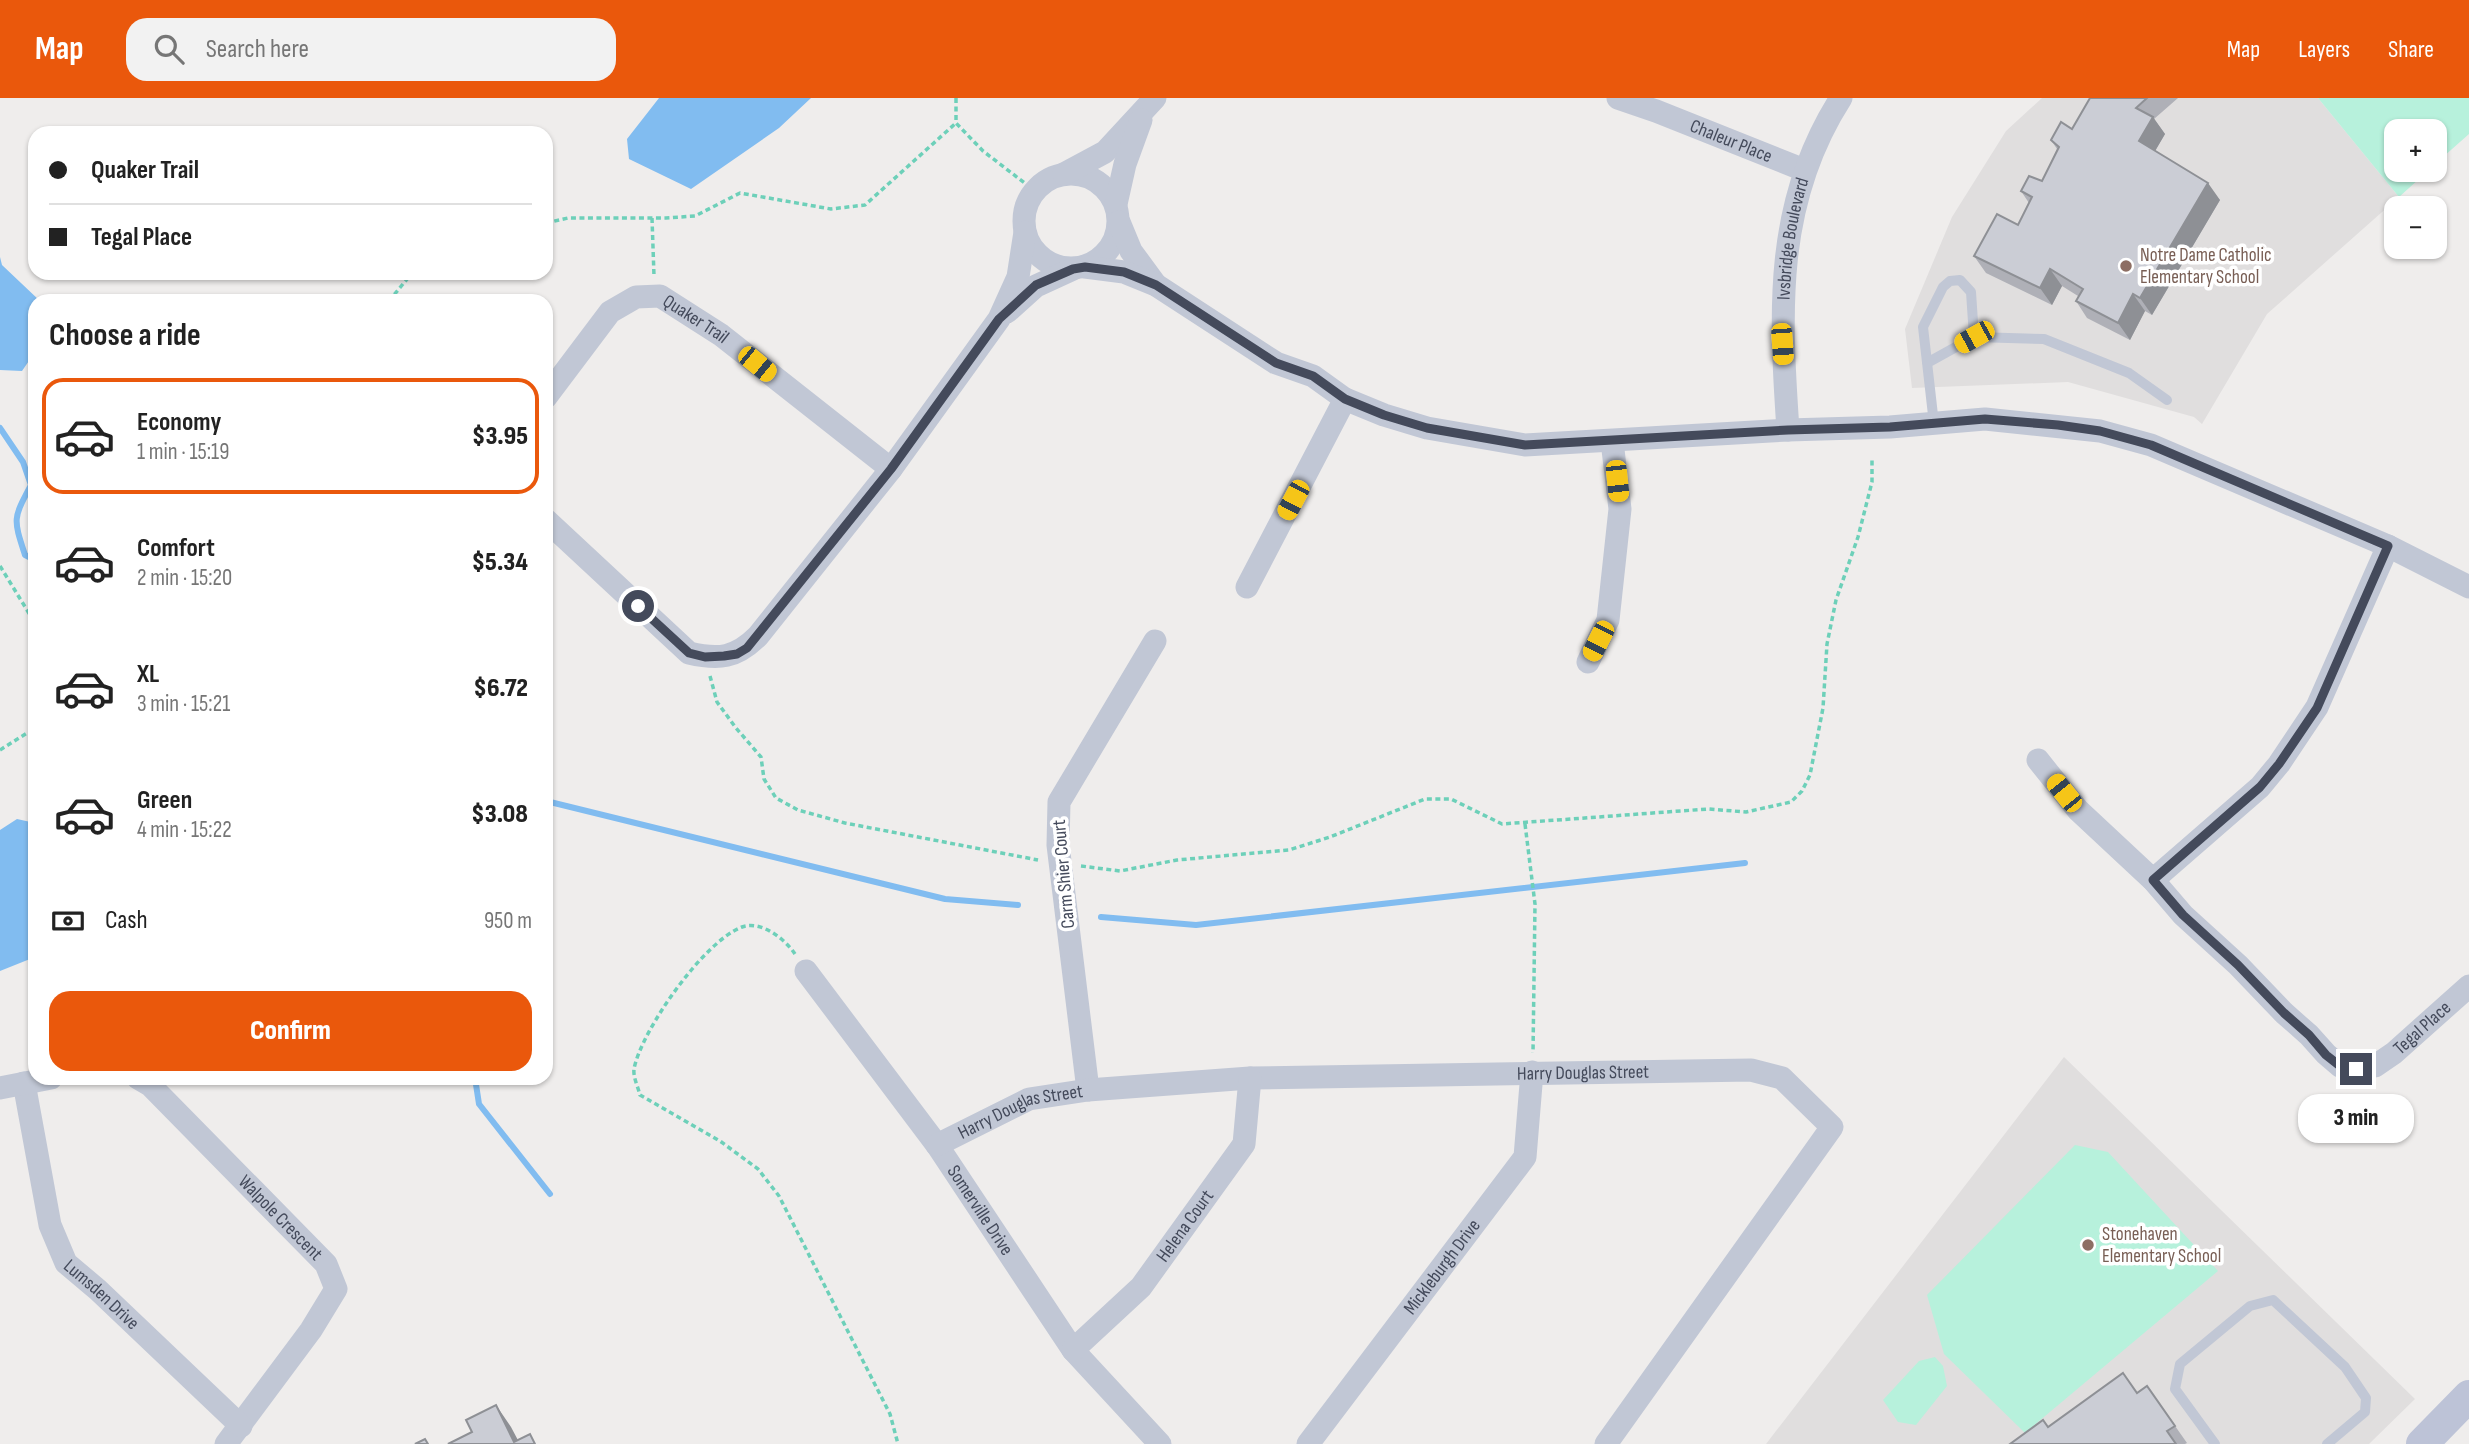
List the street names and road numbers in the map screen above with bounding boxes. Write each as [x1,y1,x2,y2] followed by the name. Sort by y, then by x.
[1687,114,1775,168] street label: Chaleur Place
[1772,175,1814,300] street label: Ivsbridge Boulevard
[659,289,734,348] street label: Quaker Trail
[1048,818,1080,929] street label: Carm Shier Court
[2389,996,2456,1060] street label: Tegal Place
[1517,1060,1649,1085] street label: Harry Douglas Street
[954,1079,1084,1144] street label: Harry Douglas Street
[942,1161,1018,1260] street label: Somerville Drive
[233,1170,328,1265] street label: Walpole Crescent
[1151,1185,1219,1266] street label: Helena Court
[1398,1215,1485,1319] street label: Mickleburgh Drive
[59,1254,144,1335] street label: Lumsden Drive

